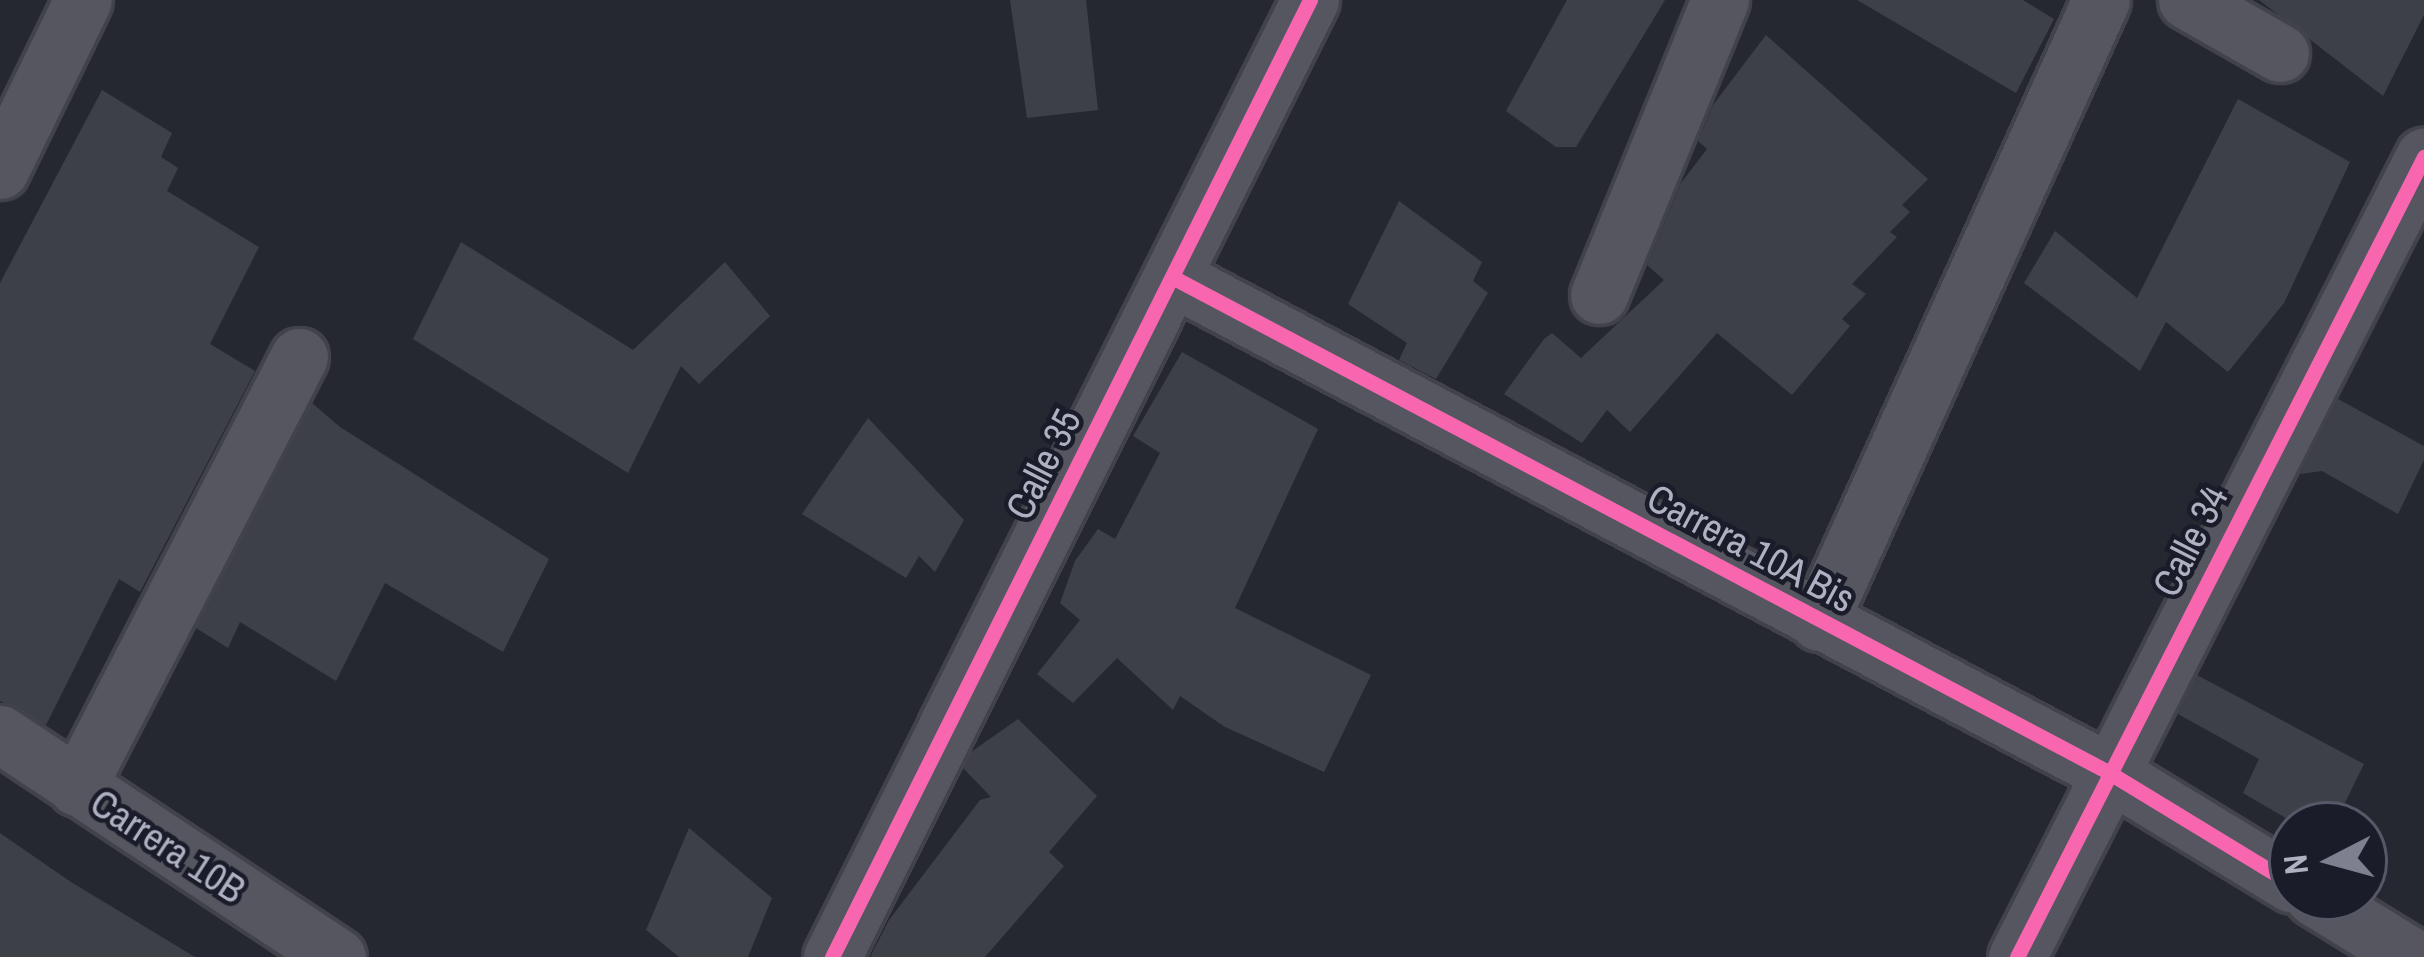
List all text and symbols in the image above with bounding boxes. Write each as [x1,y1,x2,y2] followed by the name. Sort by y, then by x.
[996,401,1090,527] street label: Calle 35
[1639,474,1863,622] street label: Carrera 10A Bis
[2143,478,2237,604] street label: Calle 34
[82,779,254,913] street label: Carrera 10B
[2268,801,2388,921] north arrow
[2272,852,2318,876] text: N

